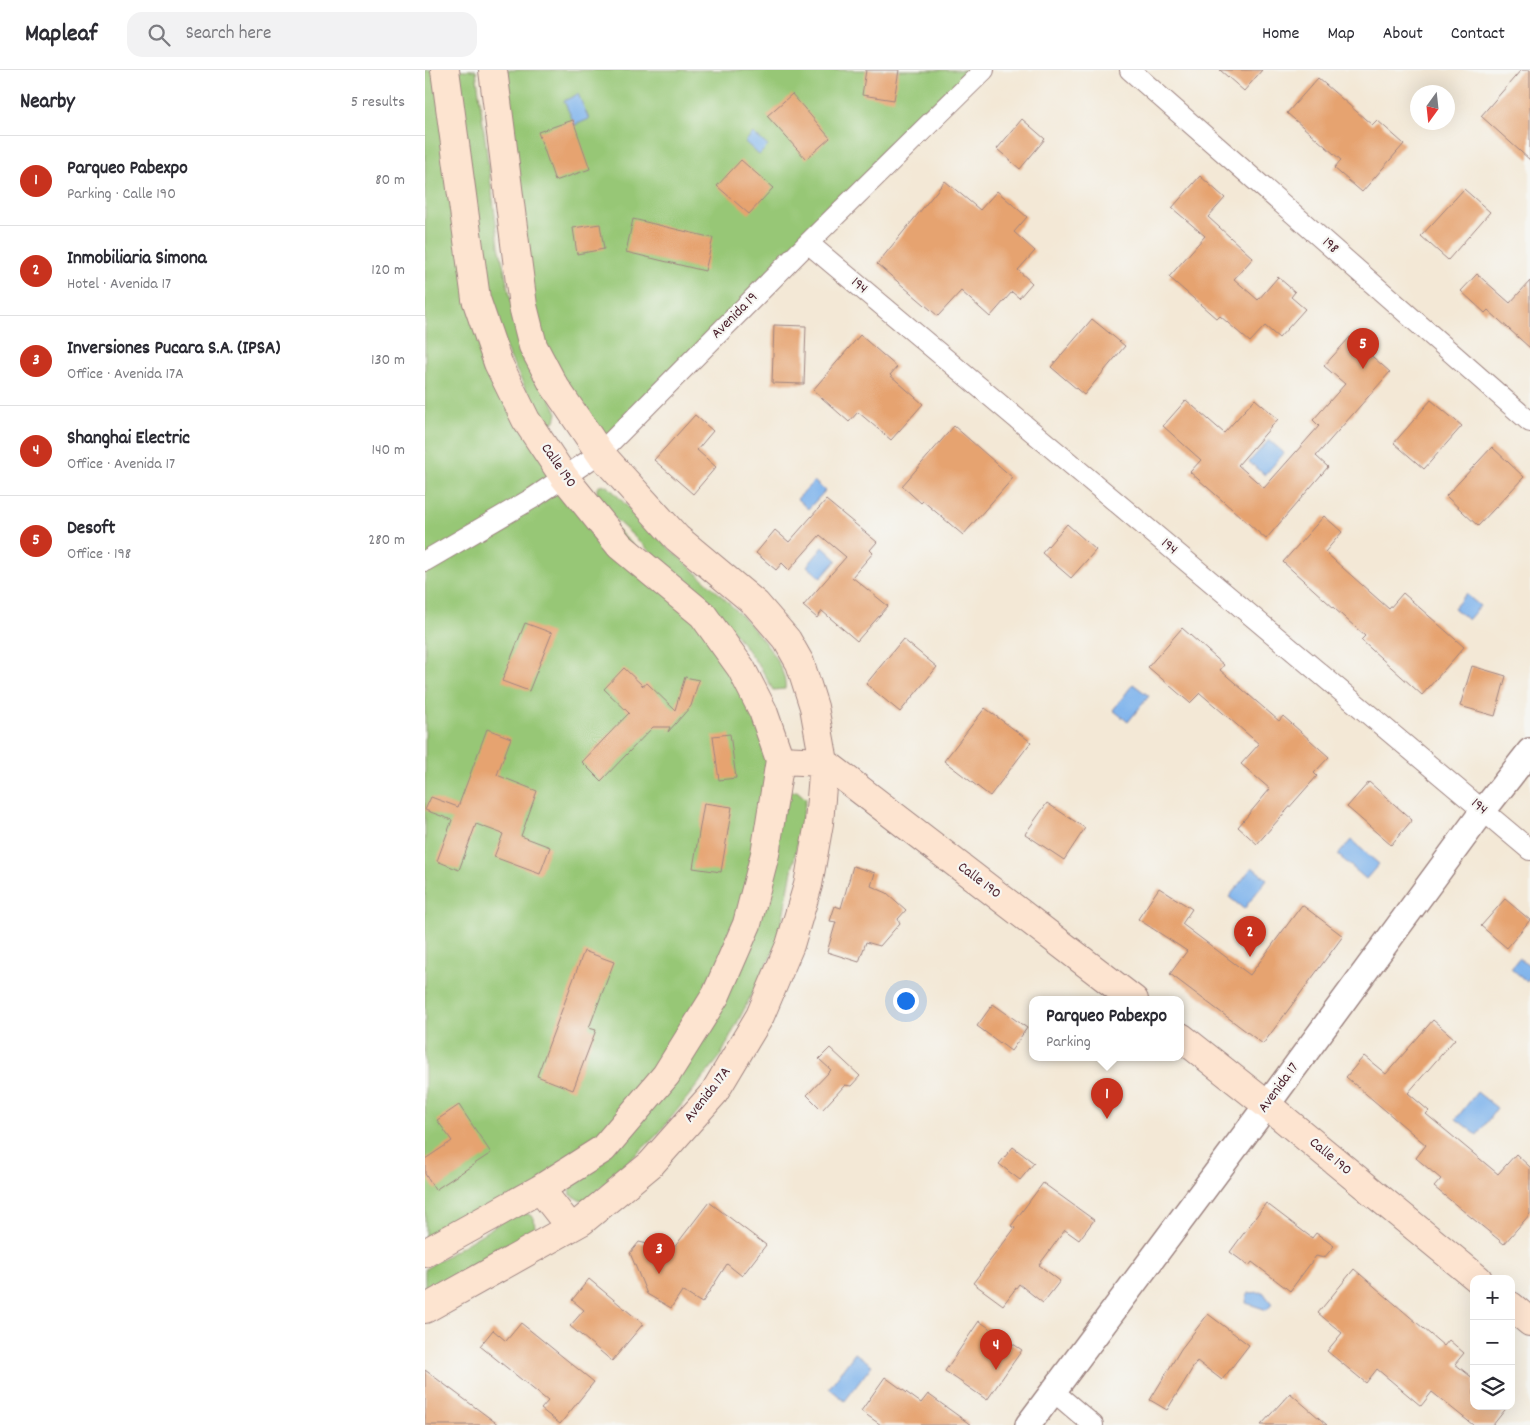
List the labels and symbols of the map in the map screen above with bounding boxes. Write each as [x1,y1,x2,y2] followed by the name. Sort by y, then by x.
[1410,85,1455,130] north arrow
[1317,232,1343,260] street label: 198
[846,272,872,300] street label: 194
[707,288,763,344] street label: Avenida 19
[1347,328,1379,369] pin: 5
[535,439,581,493] street label: Calle 190
[1156,533,1182,561] street label: 194
[1466,793,1492,821] street label: 194
[952,857,1006,905] street label: Calle 190
[1234,916,1266,957] pin: 2
[893,988,919,1014] your location
[1253,1058,1305,1118] street label: Avenida 17
[679,1062,737,1128] street label: Avenida 17A
[1091,1078,1123,1119] pin: 1
[1304,1133,1356,1181] street label: Calle 190
[643,1233,675,1274] pin: 3
[980,1329,1012,1370] pin: 4

